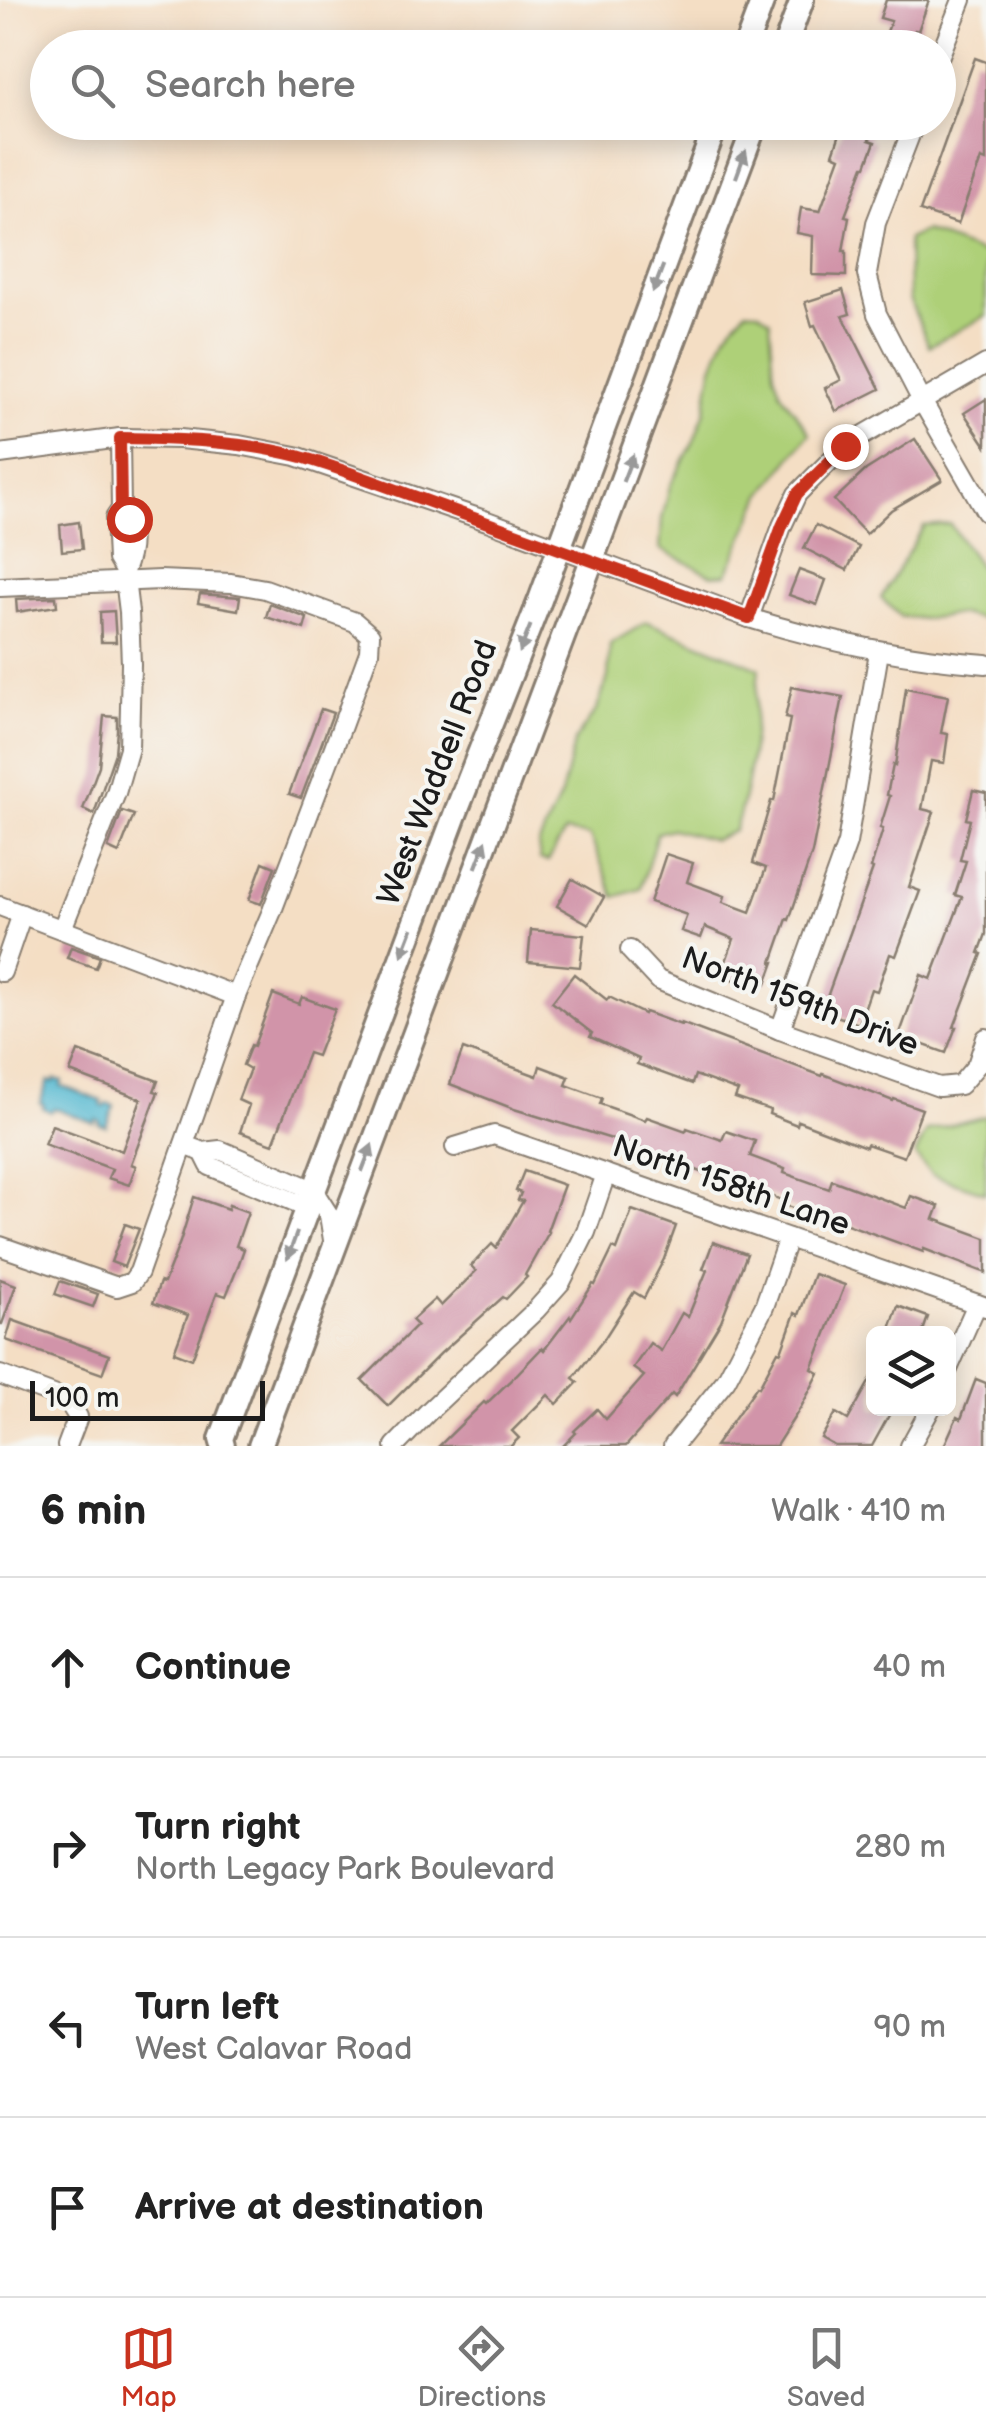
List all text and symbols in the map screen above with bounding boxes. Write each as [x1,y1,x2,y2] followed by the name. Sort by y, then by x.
[30,30,956,140] search box
[65,58,120,113] icon: search
[145,63,356,108] text: Search here
[734,148,749,178] one-way arrow
[650,265,665,295] one-way arrow
[823,424,869,470] route end
[620,453,636,483] one-way arrow
[107,497,153,543] route start
[516,624,532,654] one-way arrow
[369,635,507,911] street label: West Waddell Road
[474,838,489,868] one-way arrow
[399,927,414,957] one-way arrow
[676,939,924,1065] street label: North 159th Drive
[607,1127,855,1245] street label: North 158th Lane
[360,1143,375,1173] one-way arrow
[284,1231,300,1261] one-way arrow
[866,1326,956,1416] map controls
[866,1326,956,1416] button: layers
[30,1376,265,1420] scale bar
[45,1382,119,1415] text: 100 m
[40,1486,146,1537] text: 6 min
[771,1492,946,1531] text: Walk · 410 m
[40,1640,95,1695] icon: ahead
[135,1645,291,1690] text: Continue
[873,1648,946,1687] text: 40 m
[135,1805,300,1850] text: Turn right
[40,1820,95,1875] icon: right
[855,1828,946,1867] text: 280 m
[135,1850,555,1889] text: North Legacy Park Boulevard
[135,1985,279,2030] text: Turn left
[40,2000,95,2055] icon: left
[874,2008,946,2047] text: 90 m
[135,2030,412,2069] text: West Calavar Road
[40,2180,95,2235] icon: arrive
[135,2185,484,2230] text: Arrive at destination
[120,2321,177,2414] tab: Map
[417,2321,546,2414] tab: Directions
[787,2321,866,2414] tab: Saved

